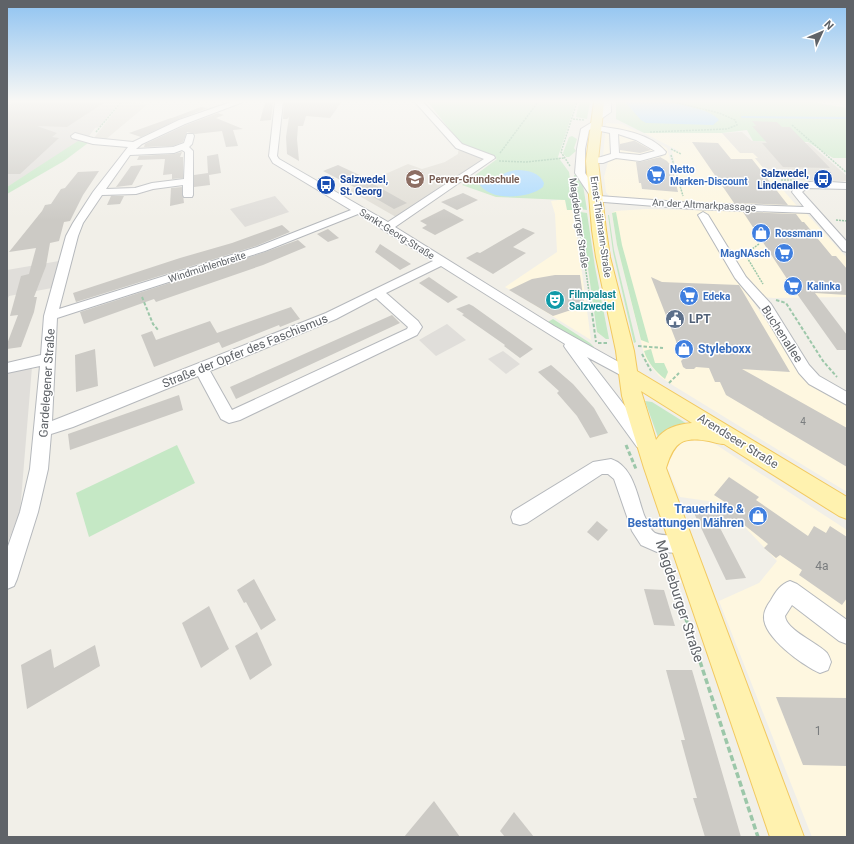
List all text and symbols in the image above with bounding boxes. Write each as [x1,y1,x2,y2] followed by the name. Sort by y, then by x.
[802,12,842,52] north arrow
[821,18,836,33] text: N
[645,164,667,186] supermarket icon: Netto Marken-Discount
[670,164,748,187] place label: Netto Marken-Discount
[404,168,426,190] school or university icon: Perver-Grundschule
[757,168,810,191] place label: Salzwedel, Lindenallee
[812,168,834,190] bus stop icon: Salzwedel, Lindenallee
[315,174,337,196] bus stop icon: Salzwedel, St. Georg
[340,174,388,197] place label: Salzwedel, St. Georg
[429,174,520,185] place label: Perver-Grundschule
[588,176,614,278] street label: Ernst-Thälmann-Straße
[567,177,591,269] street label: Magdeburger Straße
[652,197,756,213] street label: An der Altmarkpassage
[357,206,437,262] street label: Sankt-Georg-Straße
[750,222,772,244] shop icon: Rossmann
[775,228,823,239] place label: Rossmann
[773,242,795,264] supermarket icon: MagNAsch
[720,248,770,259] place label: MagNAsch
[167,249,247,285] street label: Windmühlenbreite
[782,275,804,297] supermarket icon: Kalinka
[807,281,841,292] place label: Kalinka
[678,285,700,307] supermarket icon: Edeka
[544,289,566,311] theatre icon: Filmpalast Salzwedel
[569,289,617,312] place label: Filmpalast Salzwedel
[703,291,731,302] place label: Edeka
[758,303,806,365] street label: Buchenallee
[664,308,686,330] public building icon: LPT
[160,311,330,391] street label: Straße der Opfer des Faschismus
[689,312,711,326] place label: LPT
[36,328,58,438] street label: Gardelegener Straße
[673,338,695,360] shop icon: Styleboxx
[698,342,752,356] place label: Styleboxx
[695,411,781,471] street label: Arendseer Straße
[800,416,806,427] house number: 4
[627,502,744,530] place label: Trauerhilfe & Bestattungen Mähren
[747,505,769,527] shop icon: Trauerhilfe & Bestattungen Mähren
[653,538,707,664] street label: Magdeburger Straße
[815,559,829,573] house number: 4a
[815,724,821,738] house number: 1

